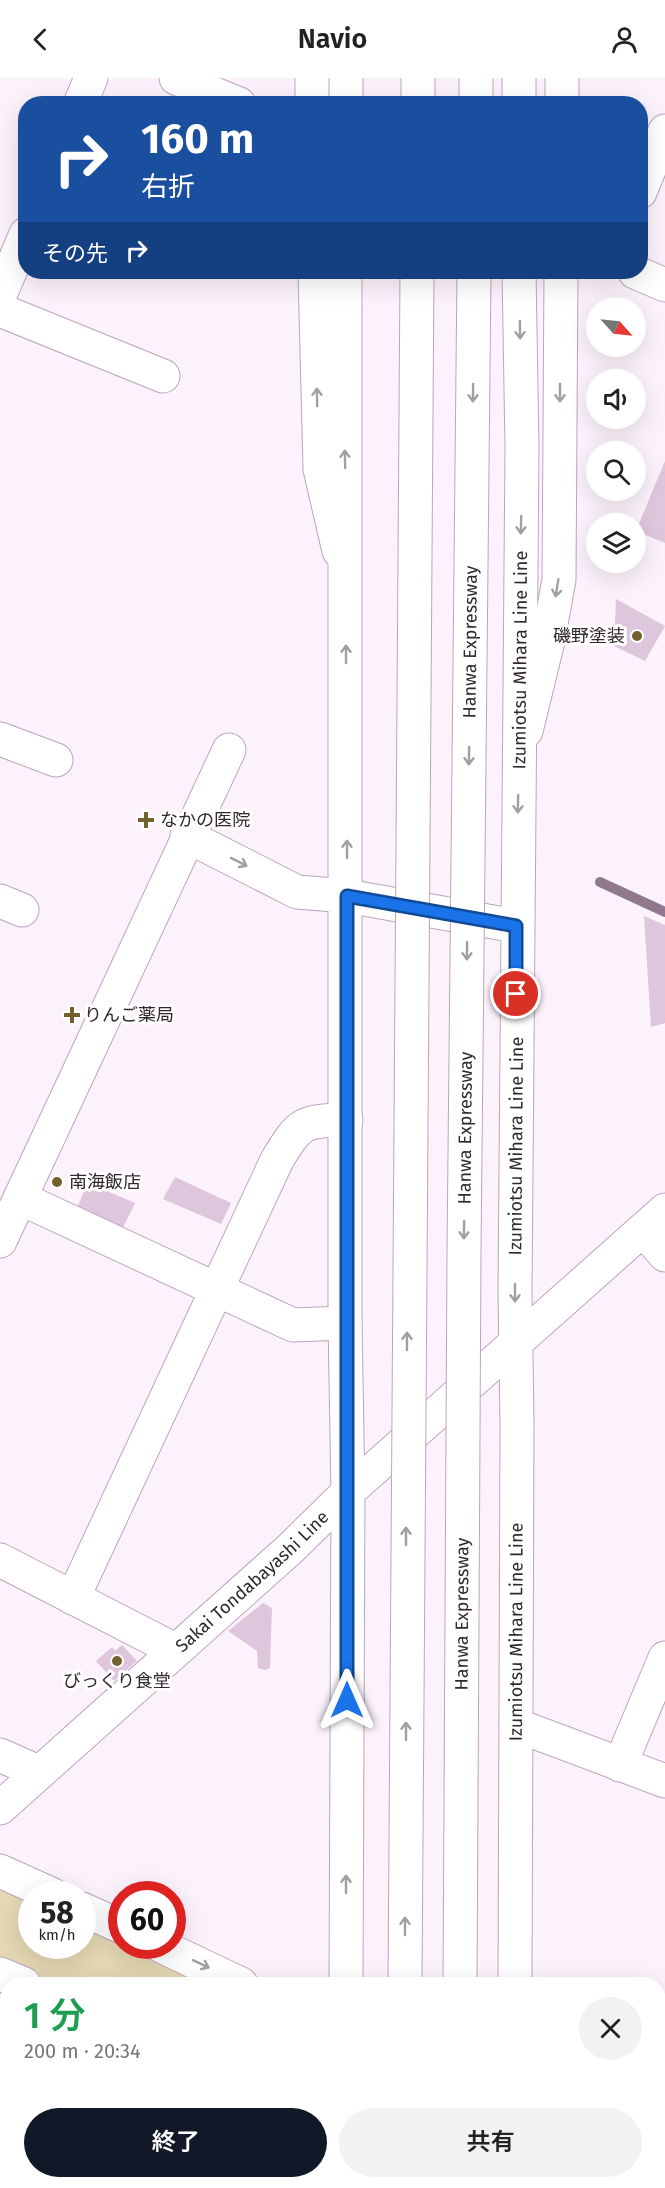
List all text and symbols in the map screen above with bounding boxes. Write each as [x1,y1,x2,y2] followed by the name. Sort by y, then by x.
[24,23,57,56] icon: back
[298,23,367,55] text: Navio
[608,23,641,56] icon: person
[141,114,254,164] text: 160 m
[42,120,120,198] icon: right
[141,171,195,203] text: 右折
[120,234,153,267] icon: right
[42,240,108,267] text: その先
[586,297,646,357] north arrow
[586,297,646,573] map controls
[514,319,526,339] one-way arrow
[586,369,646,429] button: sound
[467,382,478,402] one-way arrow
[554,382,566,402] one-way arrow
[311,388,323,408] one-way arrow
[586,441,646,501] button: search
[339,450,351,470] one-way arrow
[586,513,646,573] button: layers
[515,514,527,534] one-way arrow
[508,551,532,769] street label: Izumiotsu Mihara Line Line
[458,565,482,719] street label: Hanwa Expressway
[552,577,563,597] one-way arrow
[553,625,625,647] place label: 磯野塗装
[630,629,644,643] marker: 磯野塗装
[340,645,352,665] one-way arrow
[463,745,475,765] one-way arrow
[512,793,524,813] one-way arrow
[160,809,250,831] place label: なかの医院
[137,811,155,829] marker: なかの医院
[341,840,353,860] one-way arrow
[229,857,247,869] one-way arrow
[461,940,473,960] one-way arrow
[490,968,541,1019] pin
[499,977,532,1010] icon: arrive
[84,1004,174,1026] place label: りんご薬局
[65,1008,79,1022] marker: りんご薬局
[504,1037,528,1255] street label: Izumiotsu Mihara Line Line
[453,1051,477,1205] street label: Hanwa Expressway
[69,1171,141,1193] place label: 南海飯店
[50,1175,64,1189] marker: 南海飯店
[458,1219,470,1239] one-way arrow
[509,1282,521,1302] one-way arrow
[401,1332,413,1352] one-way arrow
[171,1506,333,1657] street label: Sakai Tondabayashi Line
[505,1523,528,1741] street label: Izumiotsu Mihara Line Line
[401,1527,412,1547] one-way arrow
[451,1537,473,1690] street label: Hanwa Expressway
[110,1654,124,1668] marker: びっくり食堂
[315,1668,379,1732] position arrow
[63,1670,171,1692] place label: びっくり食堂
[400,1722,412,1742] one-way arrow
[340,1875,352,1895] one-way arrow
[108,1881,186,1959] speed limit sign: 60
[40,1895,74,1931] text: 58
[399,1917,411,1937] one-way arrow
[38,1926,76,1944] text: km/h
[192,1959,210,1971] one-way arrow
[24,1994,85,2038] text: 1 分
[579,1997,642,2060] button: close
[24,2039,141,2063] text: 200 m · 20:34
[24,2108,327,2177] button: 終了
[339,2108,642,2177] button: 共有

